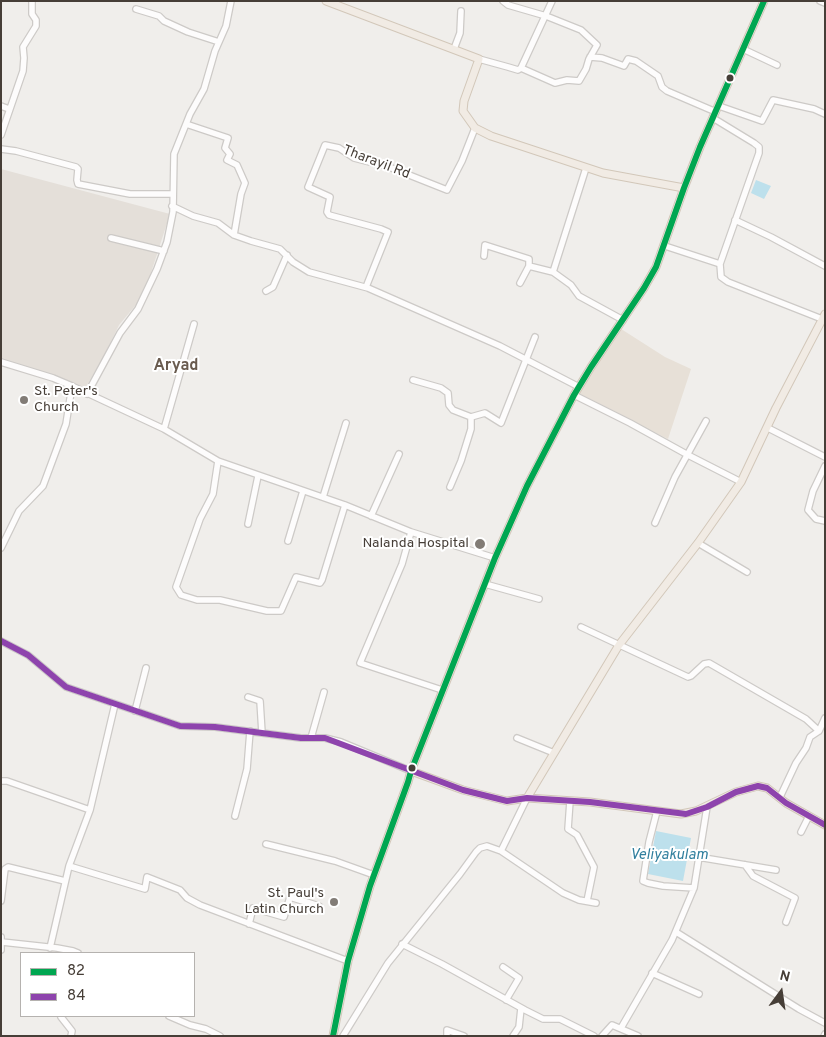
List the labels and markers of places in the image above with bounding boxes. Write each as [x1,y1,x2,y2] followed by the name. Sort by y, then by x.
[725,73,735,83] unlabelled marker
[34,384,98,417] place label: St. Peter's Church
[18,394,30,406] marker: St. Peter's Church
[363,536,469,552] place label: Nalanda Hospital
[473,537,487,551] marker: Nalanda Hospital
[407,763,417,773] unlabelled marker
[244,886,324,919] place label: St. Paul's Latin Church
[328,896,340,908] marker: St. Paul's Latin Church

